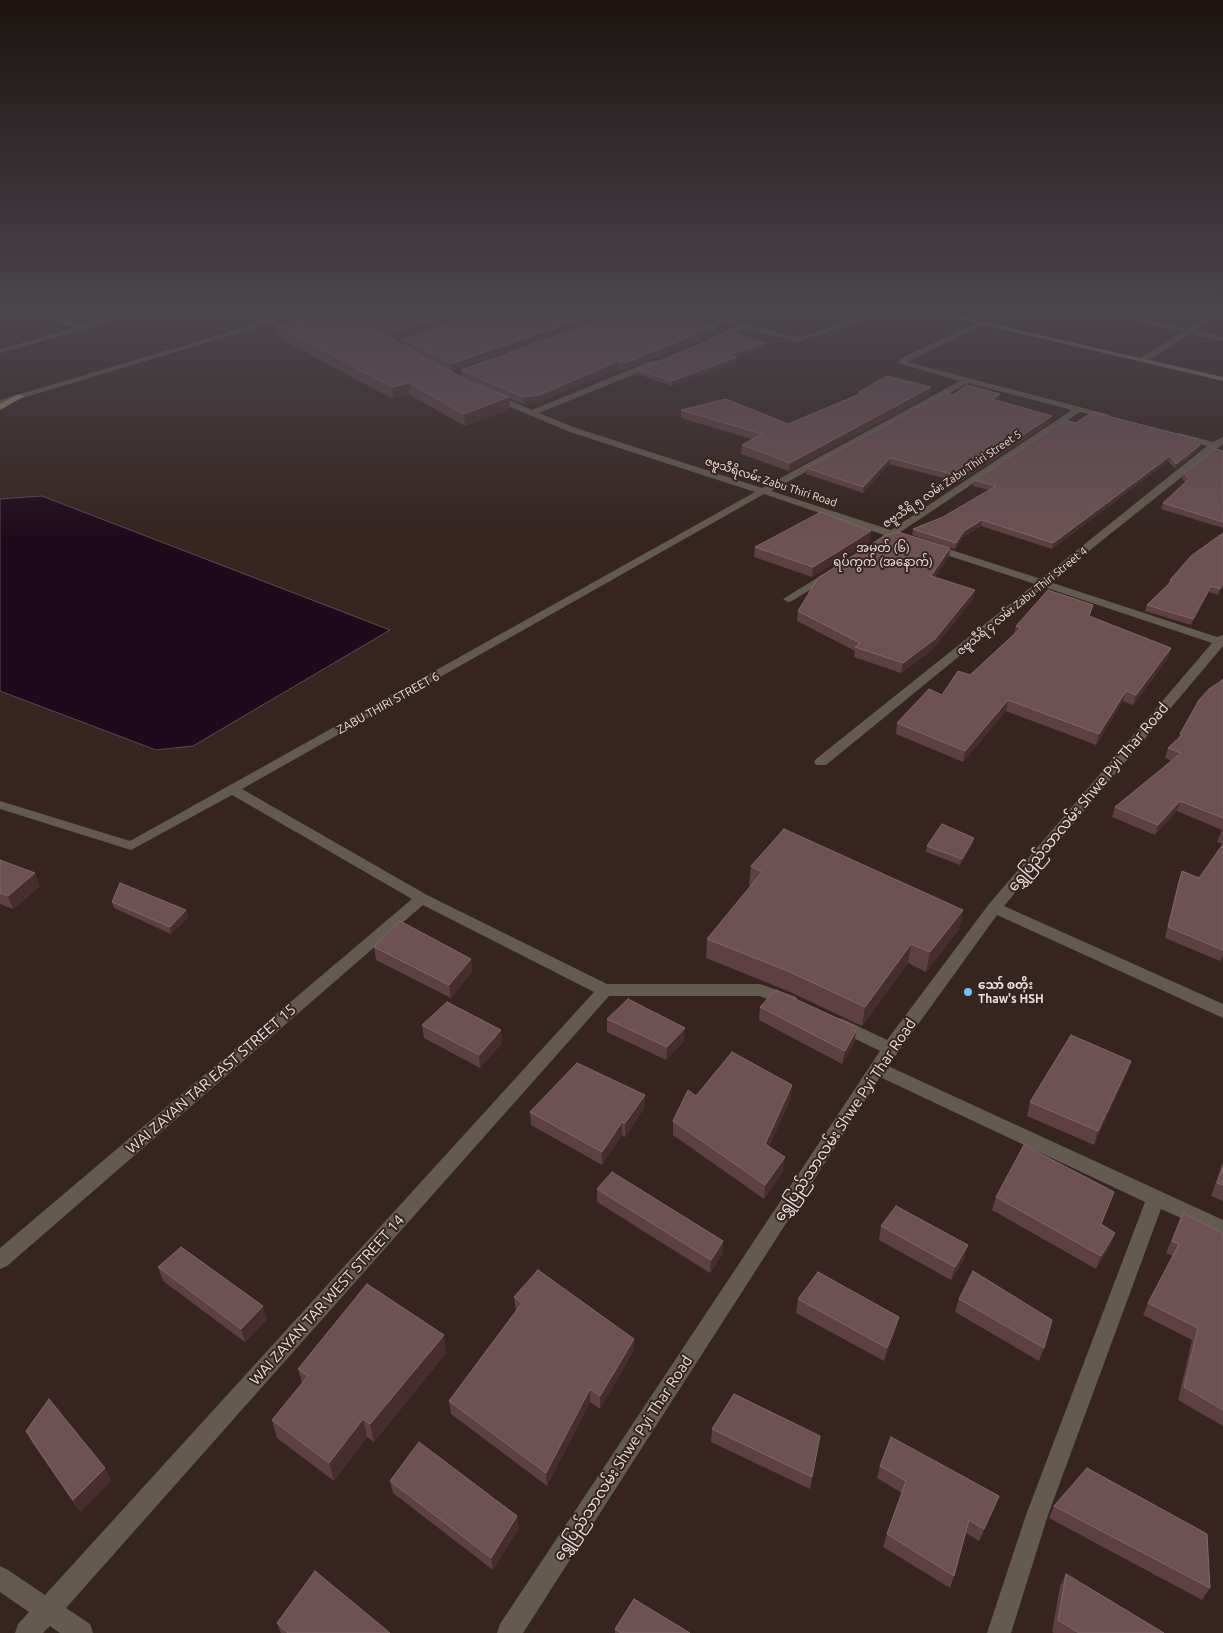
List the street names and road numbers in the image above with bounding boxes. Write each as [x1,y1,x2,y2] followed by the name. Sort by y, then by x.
[880,428,1024,530] street label: ဇဗူသီရိ ၅ လမ်း Zabu Thiri Street 5
[703,454,839,510] street label: ဇဗူသီရိလမ်း Zabu Thiri Road
[954,544,1090,658] street label: ဇဗူသီရိ ၄ လမ်း Zabu Thiri Street 4
[334,669,442,737] street label: ZABU THIRI STREET 6
[1004,699,1172,895] street label: ရွှေပြည်သာလမ်း Shwe Pyi Thar Road
[122,1000,300,1158] street label: WAI ZAYAN TAR EAST STREET 15
[770,1015,920,1225] street label: ရွှေပြည်သာလမ်း Shwe Pyi Thar Road
[246,1211,408,1389] street label: WAI ZAYAN TAR WEST STREET 14
[550,1352,696,1564] street label: ရွှေပြည်သာလမ်း Shwe Pyi Thar Road

